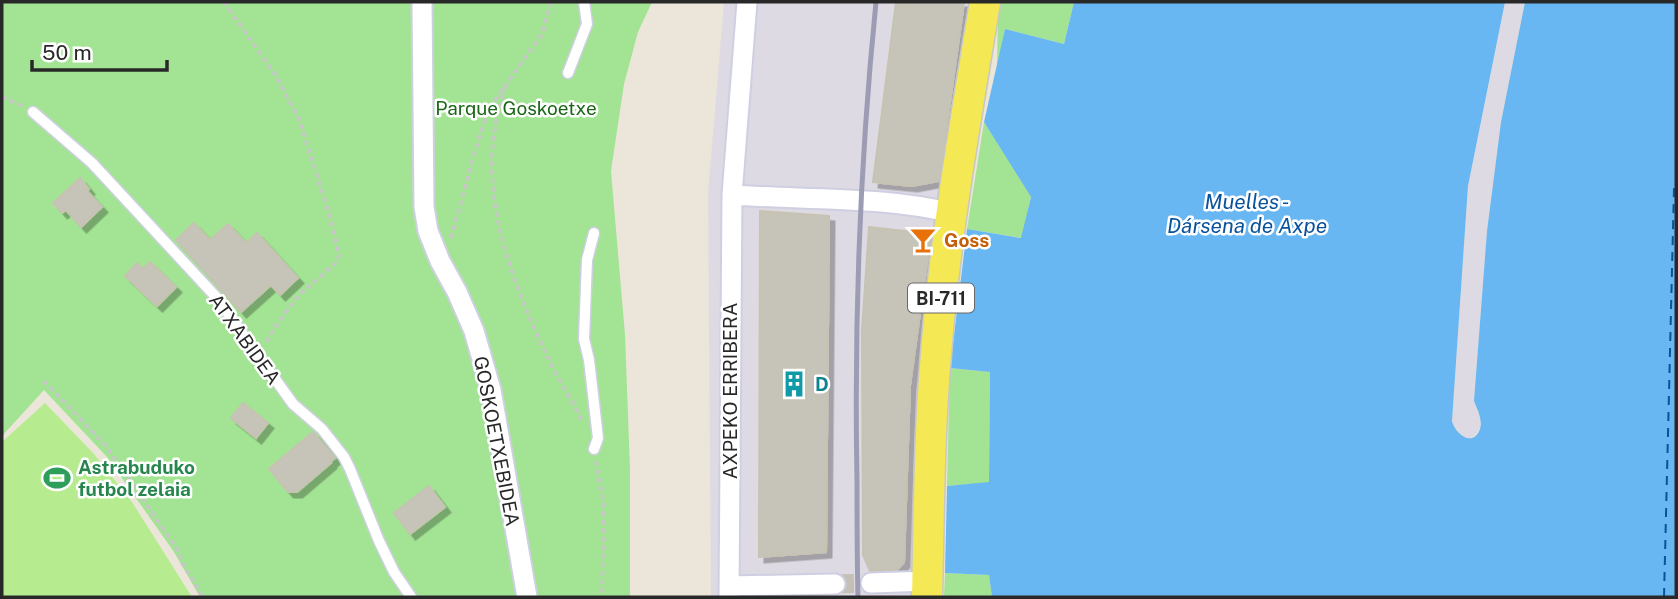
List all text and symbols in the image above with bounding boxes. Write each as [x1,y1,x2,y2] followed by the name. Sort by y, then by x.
[32,28,166,72] scale bar
[42,40,92,65] text: 50 m
[435,97,597,119] park label: Parque Goskoetxe
[1167,189,1327,238] water label: Muelles - Dársena de Axpe
[908,225,938,255] bar icon: Goss
[944,229,989,251] place label: Goss
[908,284,974,312] road number: BI-711
[205,289,285,389] street label: ATXABIDEA
[719,303,741,479] street label: AXPEKO ERRIBERA
[470,354,524,528] street label: GOSKOETXEBIDEA
[779,369,809,399] building icon: D
[815,373,829,395] place label: D
[78,456,195,500] place label: Astrabuduko futbol zelaia
[42,463,72,493] sports icon: Astrabuduko futbol zelaia

